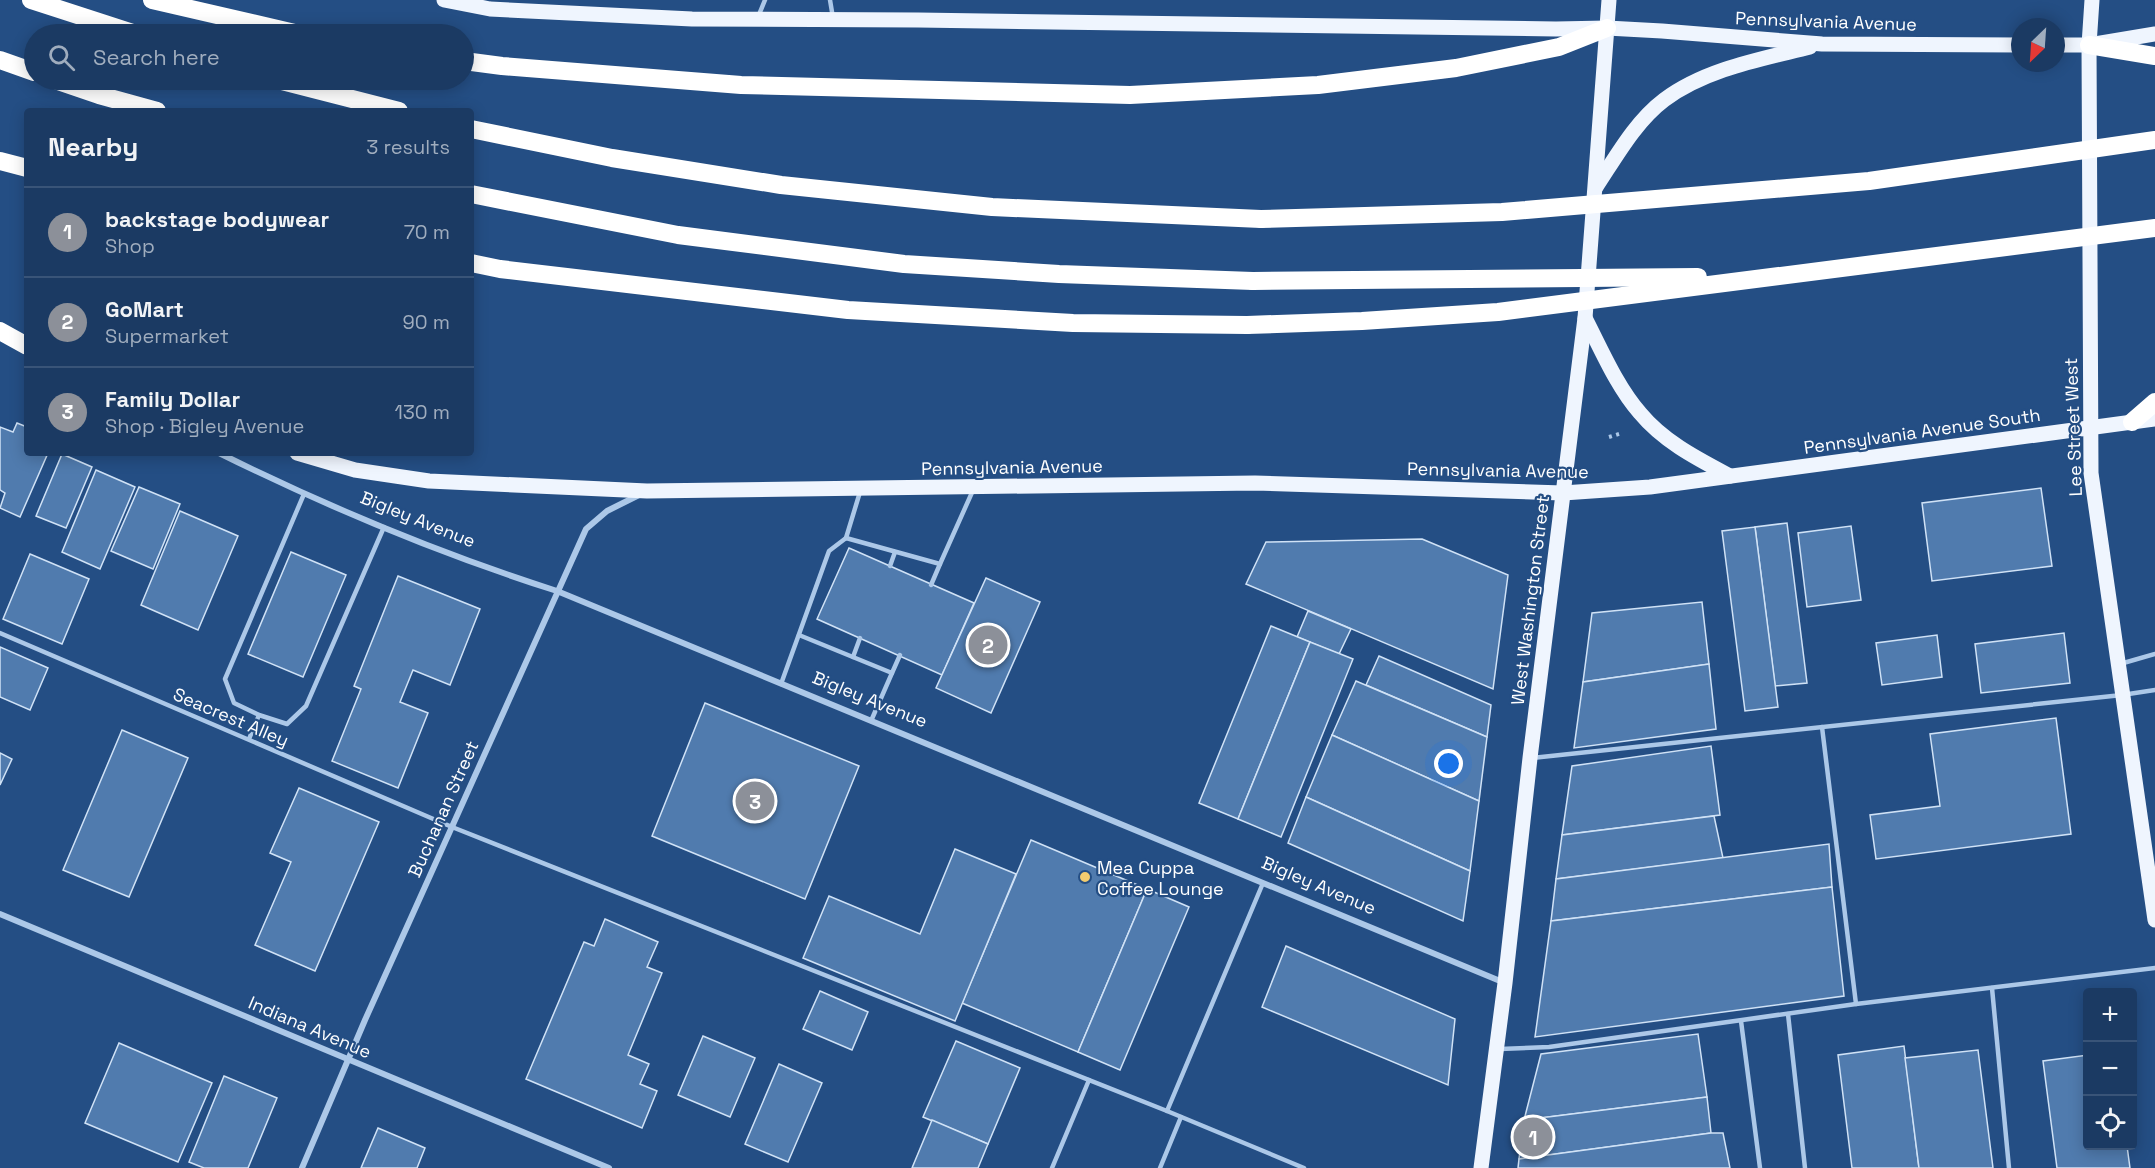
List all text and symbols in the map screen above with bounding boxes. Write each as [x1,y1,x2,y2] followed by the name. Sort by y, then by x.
[1735,6,1917,36] street label: Pennsylvania Avenue
[2011,18,2065,72] north arrow
[24,24,474,90] search box
[45,41,78,74] icon: search
[93,43,220,71] text: Search here
[48,130,138,164] text: Nearby
[366,134,450,160] text: 3 results
[105,205,329,233] text: backstage bodywear
[63,219,72,245] text: 1
[404,219,450,245] text: 70 m
[105,233,155,259] text: Shop
[105,295,184,323] text: GoMart
[62,309,73,335] text: 2
[403,309,450,335] text: 90 m
[105,323,229,349] text: Supermarket
[2059,357,2087,497] street label: Lee Street West
[105,385,240,413] text: Family Dollar
[61,399,74,425] text: 3
[394,399,450,425] text: 130 m
[1802,403,2042,459] street label: Pennsylvania Avenue South
[105,413,304,439] text: Shop · Bigley Avenue
[921,454,1103,480] street label: Pennsylvania Avenue
[1407,457,1589,483] street label: Pennsylvania Avenue
[357,486,479,552] street label: Bigley Avenue
[1506,494,1554,706] street label: West Washington Street
[968,622,1008,668] pin: 2
[809,666,931,732] street label: Bigley Avenue
[170,682,292,752] street label: Seacrest Alley
[403,737,483,881] street label: Buchanan Street
[1434,749,1463,778] your location
[736,778,774,824] pin: 3
[1258,851,1380,919] street label: Bigley Avenue
[1097,856,1224,900] place label: Mea Cuppa Coffee Lounge
[1078,870,1092,884] marker: Mea Cuppa Coffee Lounge
[2083,988,2137,1150] map controls
[2083,988,2137,1042] button: +
[245,991,375,1063] street label: Indiana Avenue
[2083,1042,2137,1096] button: −
[2083,1096,2137,1150] button: locate
[1514,1114,1552,1160] pin: 1

